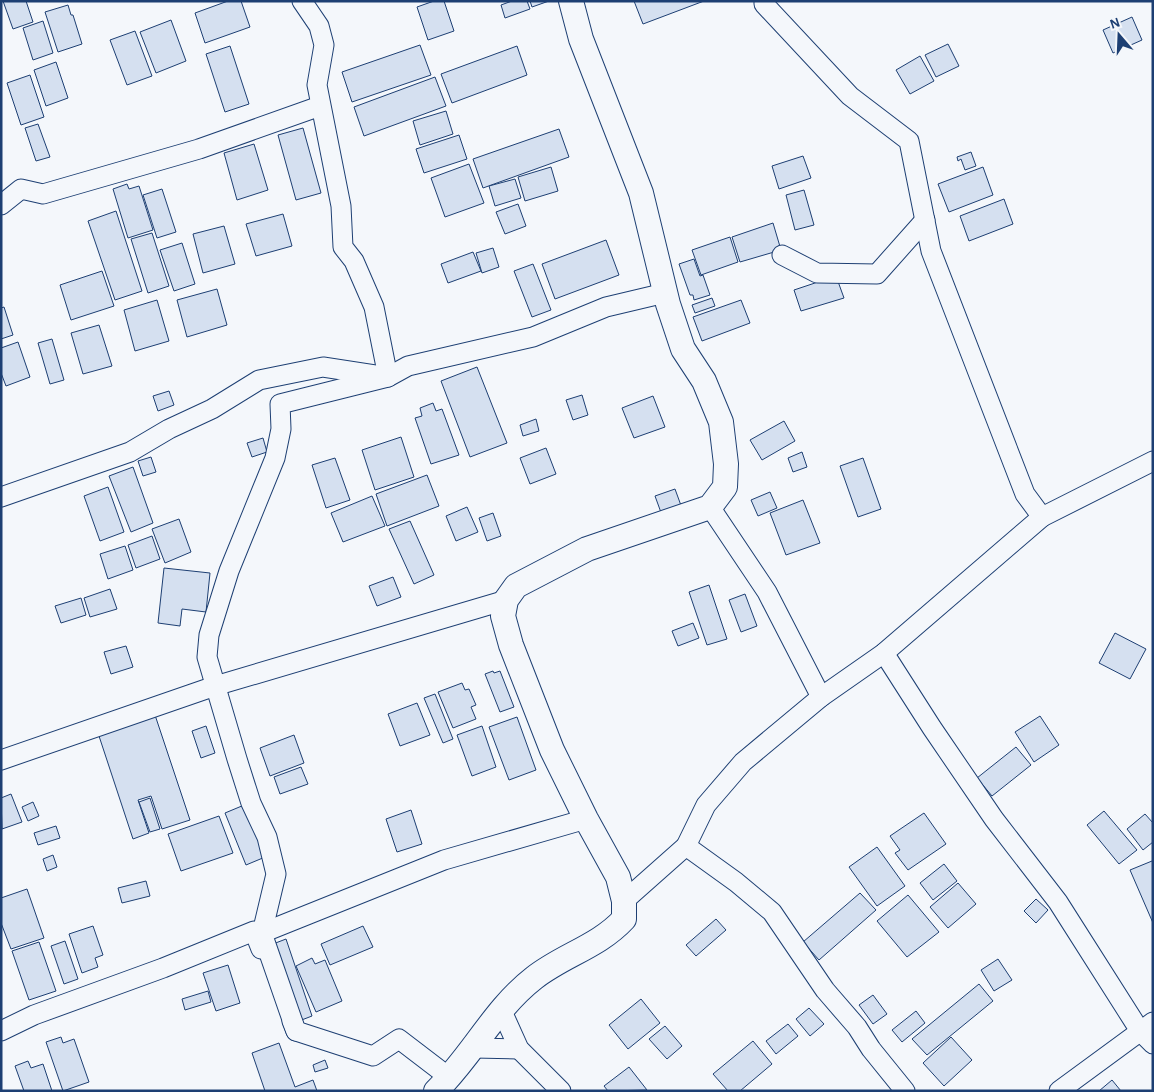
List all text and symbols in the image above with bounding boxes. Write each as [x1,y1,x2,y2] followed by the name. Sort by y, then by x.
[1094,10,1144,60] north arrow
[1108,15,1122,32] text: N

